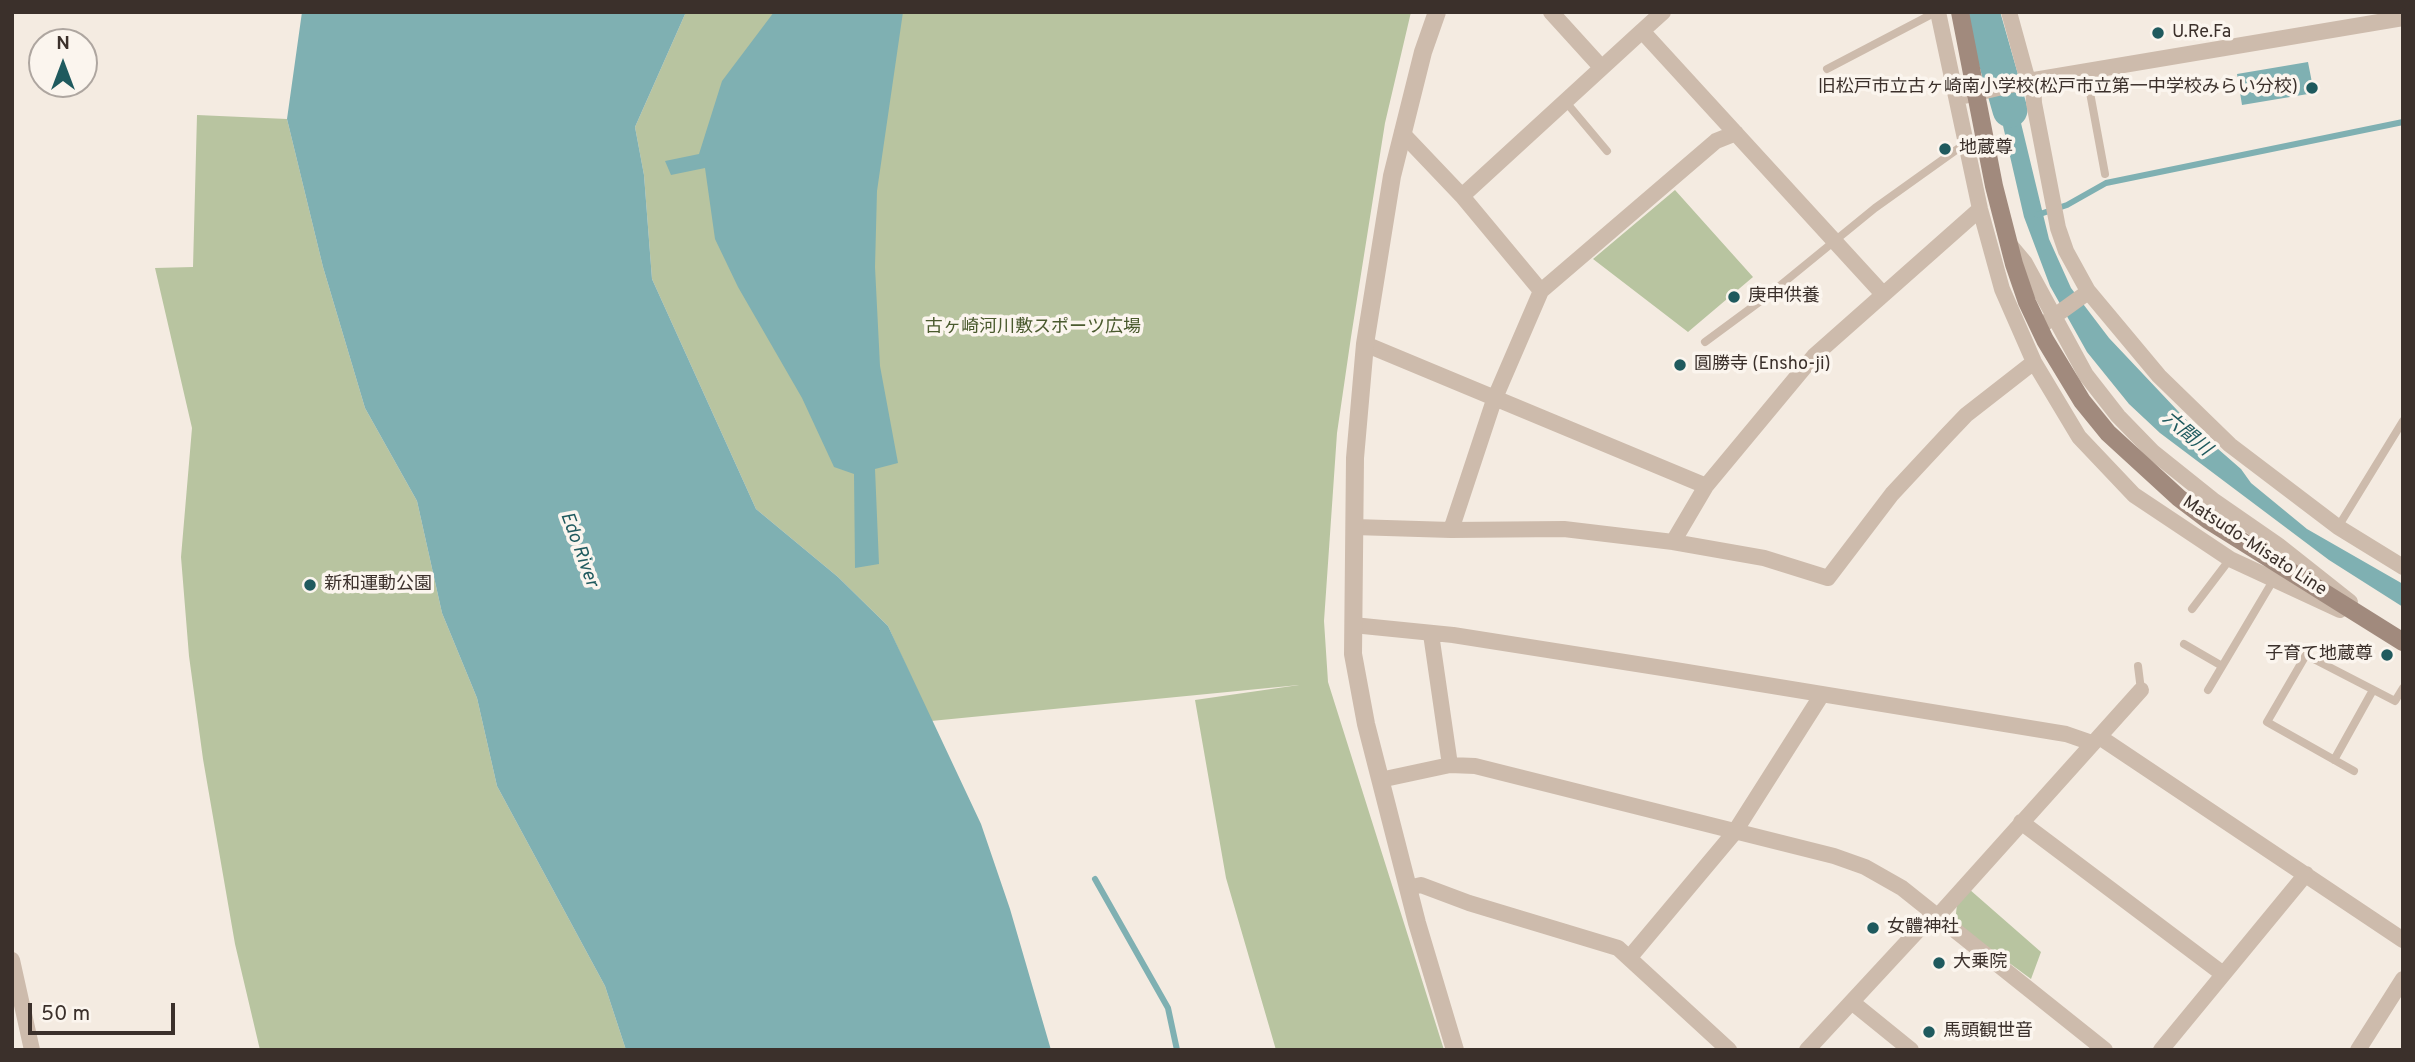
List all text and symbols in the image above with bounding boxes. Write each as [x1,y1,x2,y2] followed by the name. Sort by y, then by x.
[2172,22,2231,44] place label: U.Re.Fa
[2150,25,2166,41] marker: U.Re.Fa
[28,28,98,98] north arrow
[56,32,70,56] text: N
[1818,77,2298,99] place label: 旧松戸市立古ヶ崎南小学校(松戸市立第一中学校みらい分校)
[2304,80,2320,96] marker: 旧松戸市立古ヶ崎南小学校(松戸市立第一中学校みらい分校)
[1959,138,2013,160] place label: 地蔵尊
[1937,141,1953,157] marker: 地蔵尊
[1748,286,1820,308] place label: 庚申供養
[1726,289,1742,305] marker: 庚申供養
[925,317,1141,339] park label: 古ヶ崎河川敷スポーツ広場
[1694,354,1831,376] place label: 圓勝寺 (Ensho-ji)
[1672,357,1688,373] marker: 圓勝寺 (Ensho-ji)
[2157,408,2215,462] water label: 六間川
[2178,492,2330,602] street label: Matsudo-Misato Line
[554,509,602,591] water label: Edo River
[324,574,432,596] place label: 新和運動公園
[302,577,318,593] marker: 新和運動公園
[2265,644,2373,666] place label: 子育て地蔵尊
[2379,647,2395,663] marker: 子育て地蔵尊
[1887,917,1959,939] place label: 女體神社
[1865,920,1881,936] marker: 女體神社
[1953,952,2007,974] place label: 大乗院
[1931,955,1947,971] marker: 大乗院
[32,988,178,1032] scale bar
[41,1001,90,1028] text: 50 m
[1943,1021,2033,1043] place label: 馬頭観世音
[1921,1024,1937,1040] marker: 馬頭観世音

